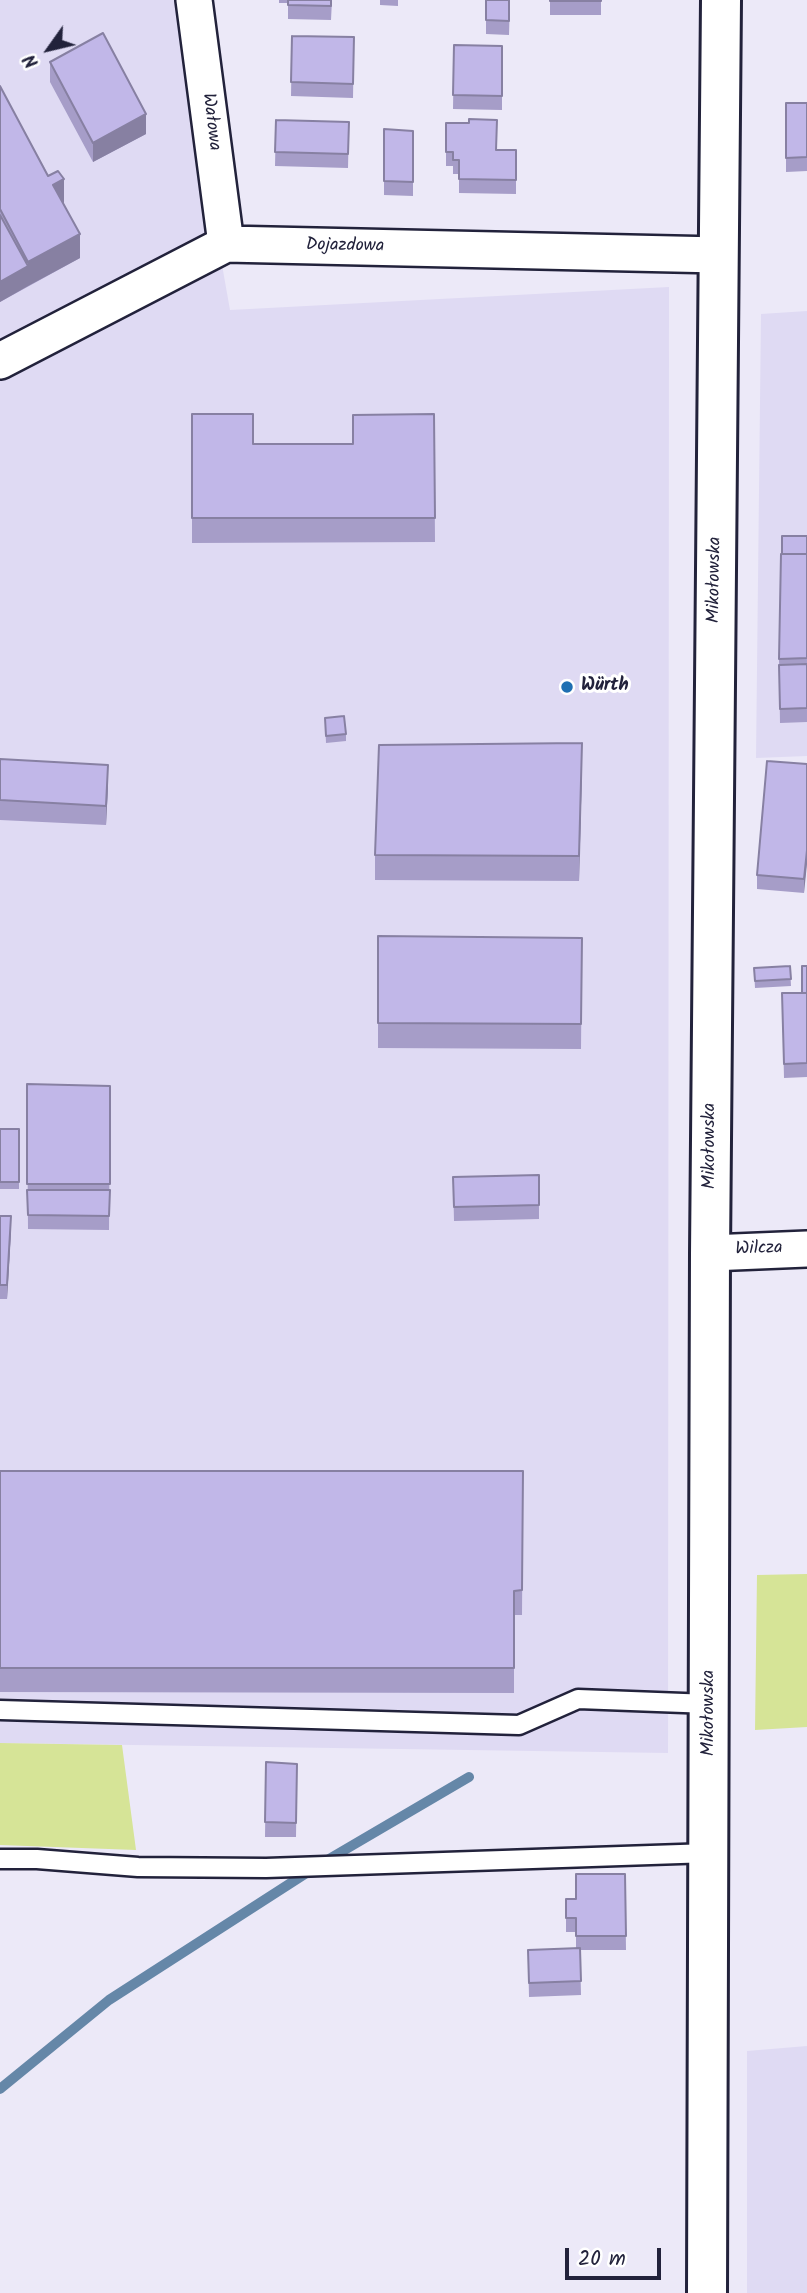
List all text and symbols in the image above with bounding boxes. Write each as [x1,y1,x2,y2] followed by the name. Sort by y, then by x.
[14,14,84,84] north arrow
[16,47,47,74] text: N
[196,92,224,152] street label: Wałowa
[306,236,384,258] street label: Dojazdowa
[704,537,728,623] street label: Mikołowska
[581,676,629,698] place label: Würth
[559,679,575,695] marker: Würth
[700,1103,722,1189] street label: Mikołowska
[735,1238,783,1262] street label: Wilcza
[699,1670,721,1756] street label: Mikołowska
[569,2234,665,2278] scale bar
[578,2243,626,2276] text: 20 m

